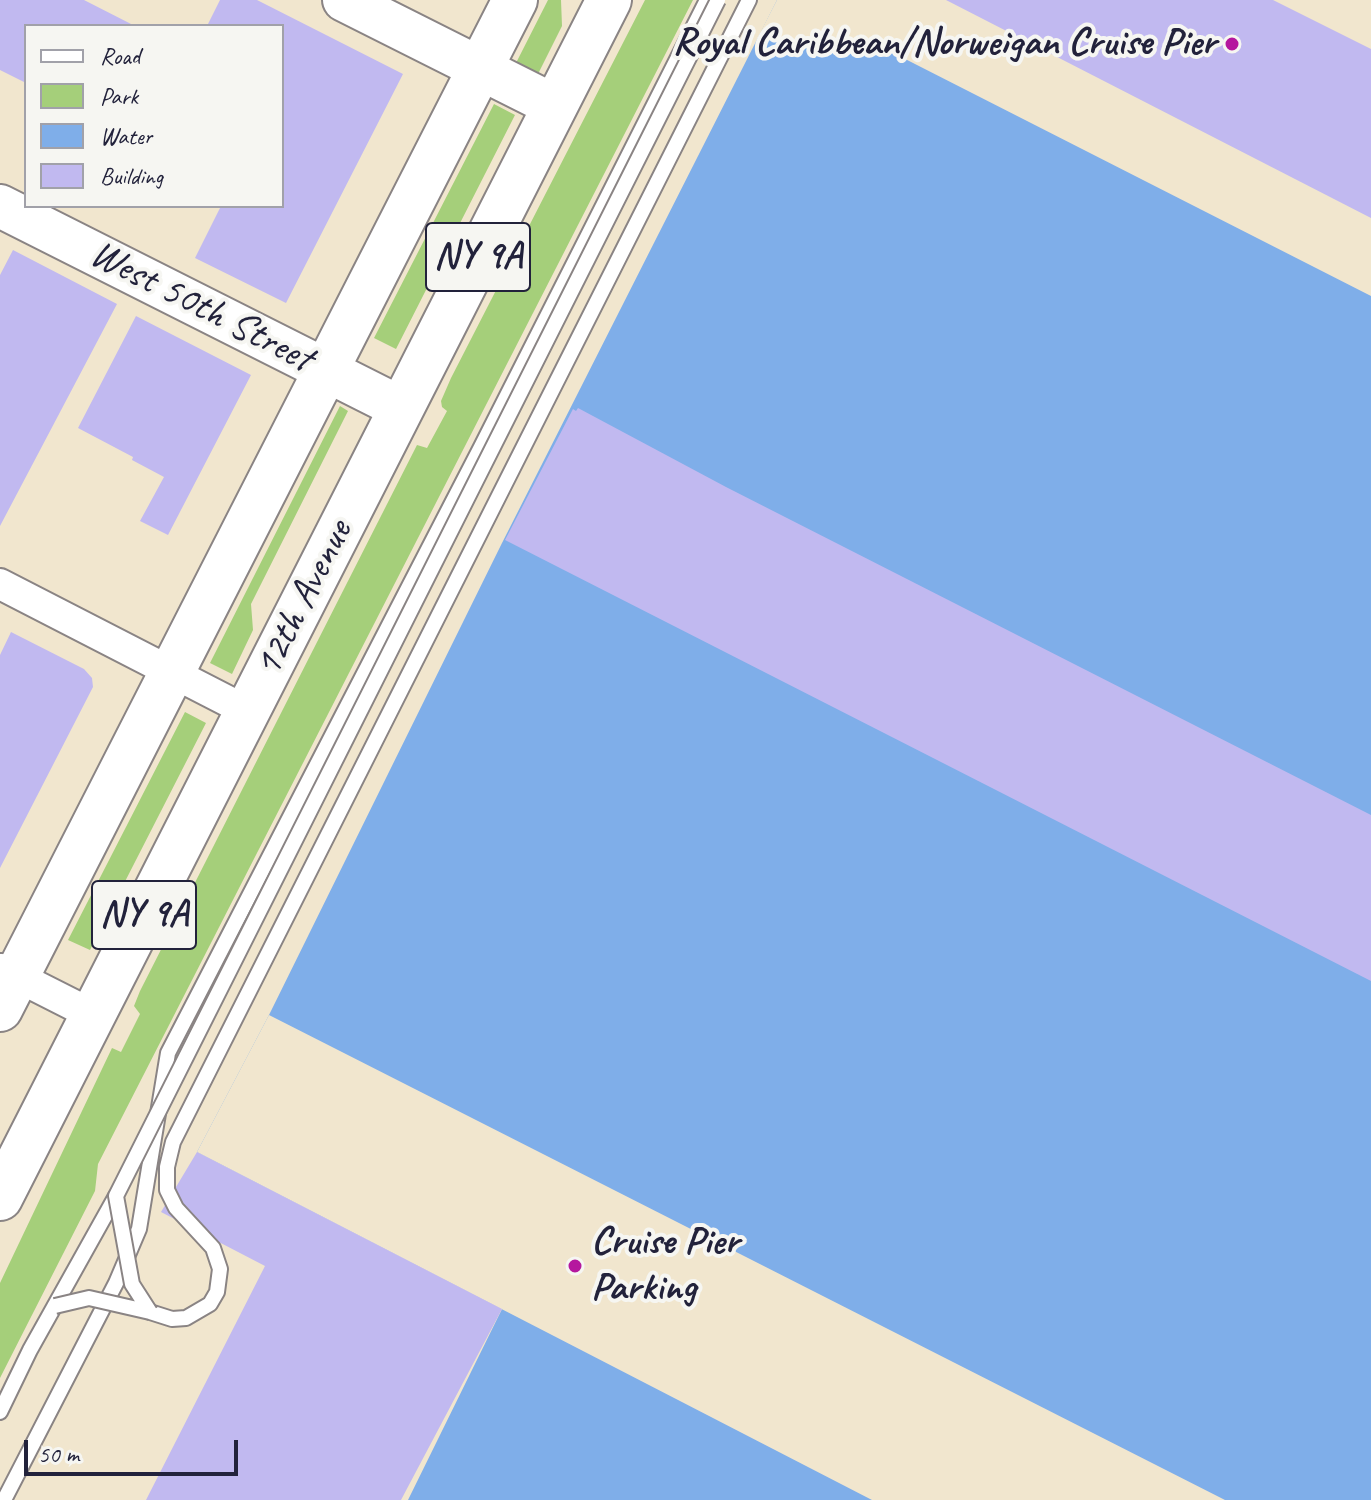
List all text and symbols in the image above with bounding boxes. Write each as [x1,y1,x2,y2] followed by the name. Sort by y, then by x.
[672,20,1216,68] place label: Royal Caribbean/Norweigan Cruise Pier
[24,24,284,208] legend
[1223,35,1241,53] marker: Royal Caribbean/Norweigan Cruise Pier
[100,41,140,71] text: Road
[100,81,138,111] text: Park
[100,121,152,151] text: Water
[100,161,163,191] text: Building
[426,223,530,291] road number: NY 9A
[82,230,320,384] street label: West 50th Street
[244,513,364,685] street label: 12th Avenue
[92,881,196,949] road number: NY 9A
[591,1219,739,1313] place label: Cruise Pier Parking
[566,1257,584,1275] marker: Cruise Pier Parking
[28,1424,242,1474] scale bar
[38,1439,79,1469] text: 50 m

